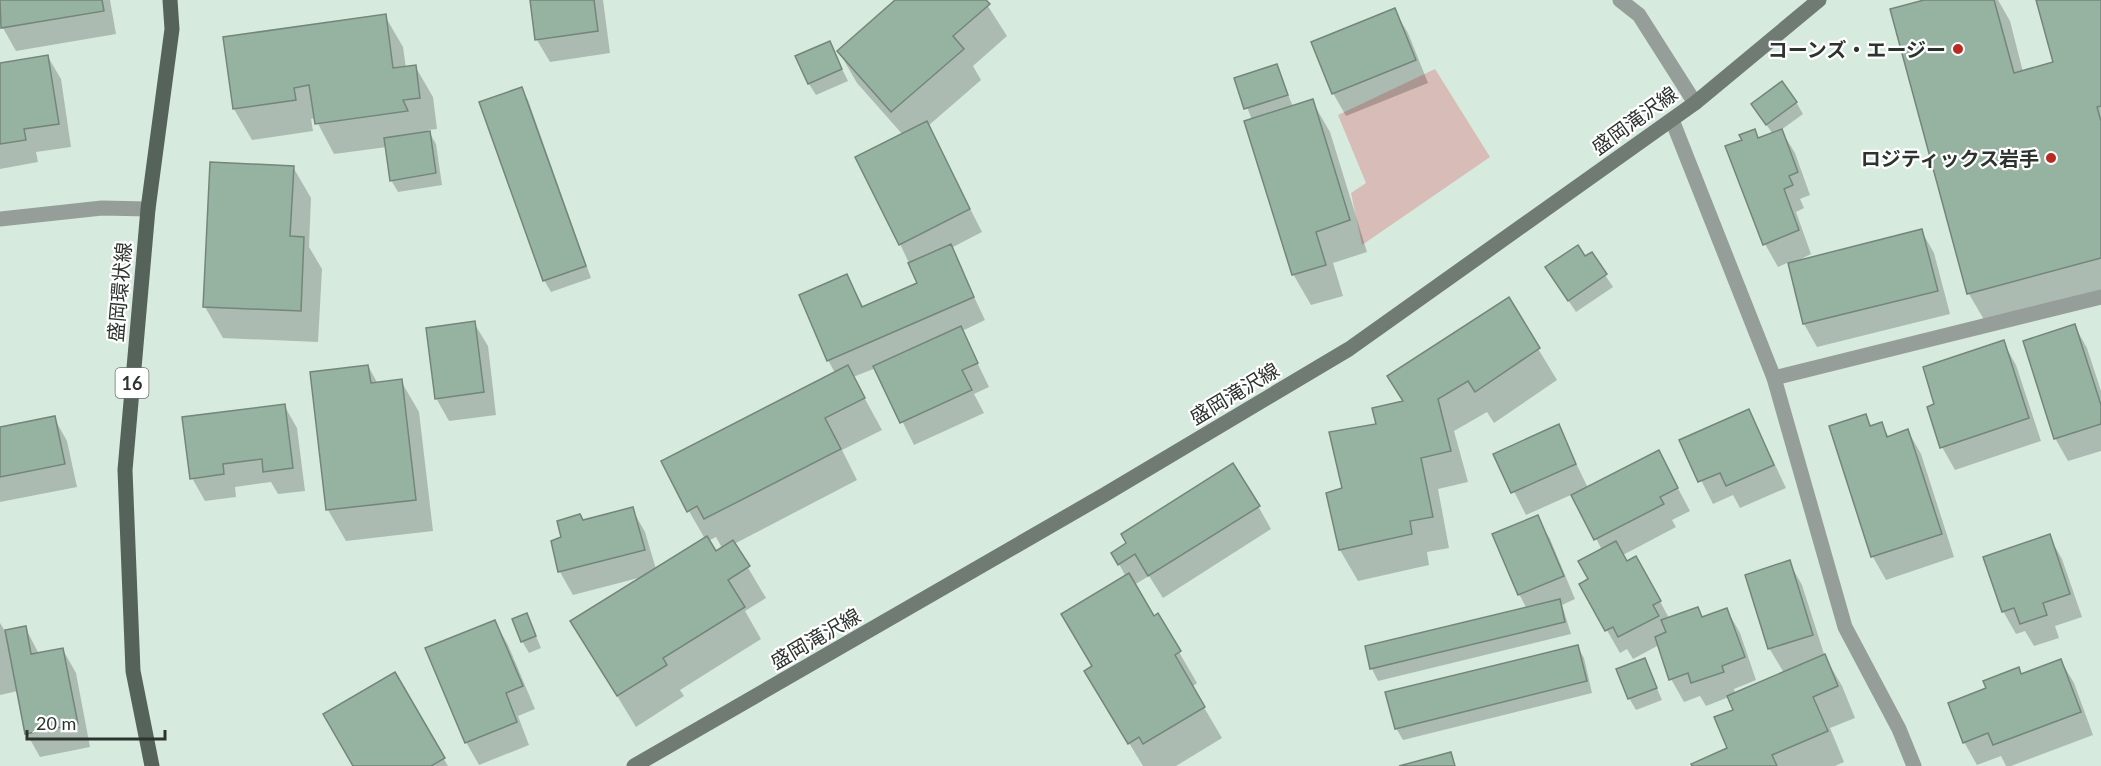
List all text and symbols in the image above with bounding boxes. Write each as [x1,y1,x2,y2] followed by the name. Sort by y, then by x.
[1768,37,1946,61] place label: コーンズ・エージー
[1951,42,1965,56] marker: コーンズ・エージー
[1586,81,1682,159] street label: 盛岡滝沢線
[1861,146,2039,170] place label: ロジティックス岩手
[2044,151,2058,165] marker: ロジティックス岩手
[103,241,135,343] street label: 盛岡環状線
[1185,357,1283,429] street label: 盛岡滝沢線
[116,368,148,398] road number: 16
[766,603,864,673] street label: 盛岡滝沢線
[27,703,165,741] scale bar
[36,712,76,734] text: 20 m

